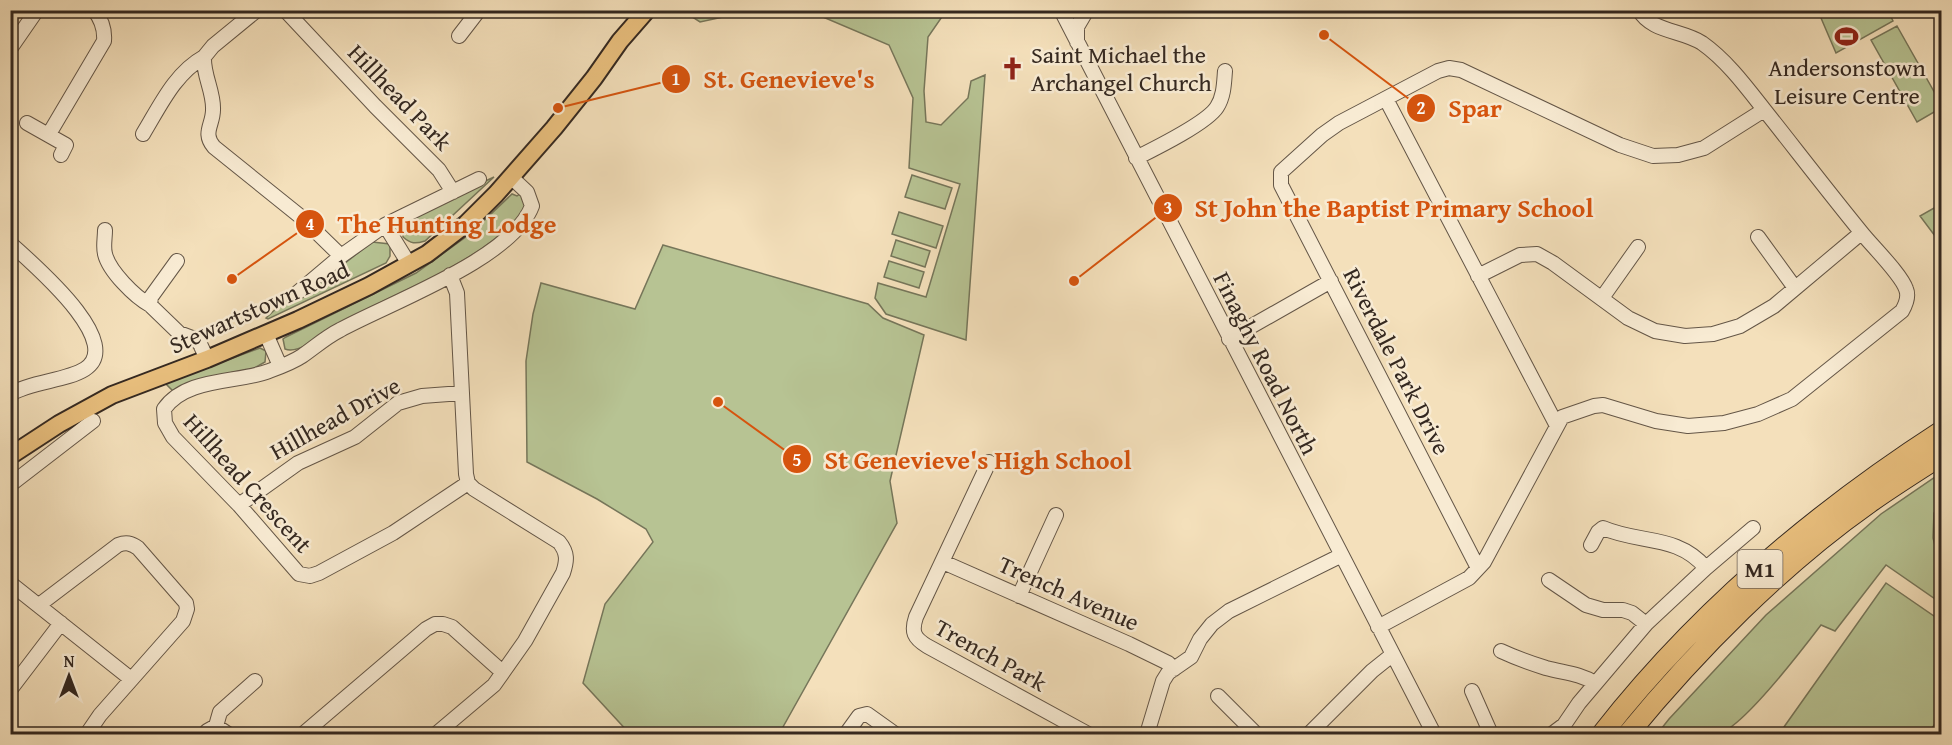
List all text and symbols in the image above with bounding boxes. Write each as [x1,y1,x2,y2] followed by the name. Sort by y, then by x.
[1834,24,1860,50] sports icon: Andersonstown Leisure Centre
[340,36,461,159] street label: Hillhead Park
[1031,37,1212,100] place label: Saint Michael the Archangel Church
[1768,50,1926,113] place label: Andersonstown Leisure Centre
[1000,55,1026,81] church icon: Saint Michael the Archangel Church
[661,57,886,101] callout: St. Genevieve's
[703,59,875,98] text: St. Genevieve's
[671,65,681,92] text: 1
[1406,86,1513,130] callout: Spar
[1448,88,1502,127] text: Spar
[1416,94,1426,121] text: 2
[1153,186,1606,230] callout: St John the Baptist Primary School
[1194,188,1594,227] text: St John the Baptist Primary School
[1163,194,1173,221] text: 3
[295,202,568,246] callout: The Hunting Lodge
[338,204,557,243] text: The Hunting Lodge
[305,210,315,237] text: 4
[163,252,355,362] street label: Stewartstown Road
[1335,261,1459,461] street label: Riverdale Park Drive
[1205,265,1328,461] street label: Finaghy Road North
[263,368,407,468] street label: Hillhead Drive
[176,405,321,561] street label: Hillhead Crescent
[782,437,1143,481] callout: St Genevieve's High School
[825,440,1131,479] text: St Genevieve's High School
[792,446,802,473] text: 5
[993,546,1145,640] street label: Trench Avenue
[1738,550,1782,588] road number: M1
[929,610,1054,701] street label: Trench Park
[39,646,99,706] north arrow
[64,649,75,673] text: N

